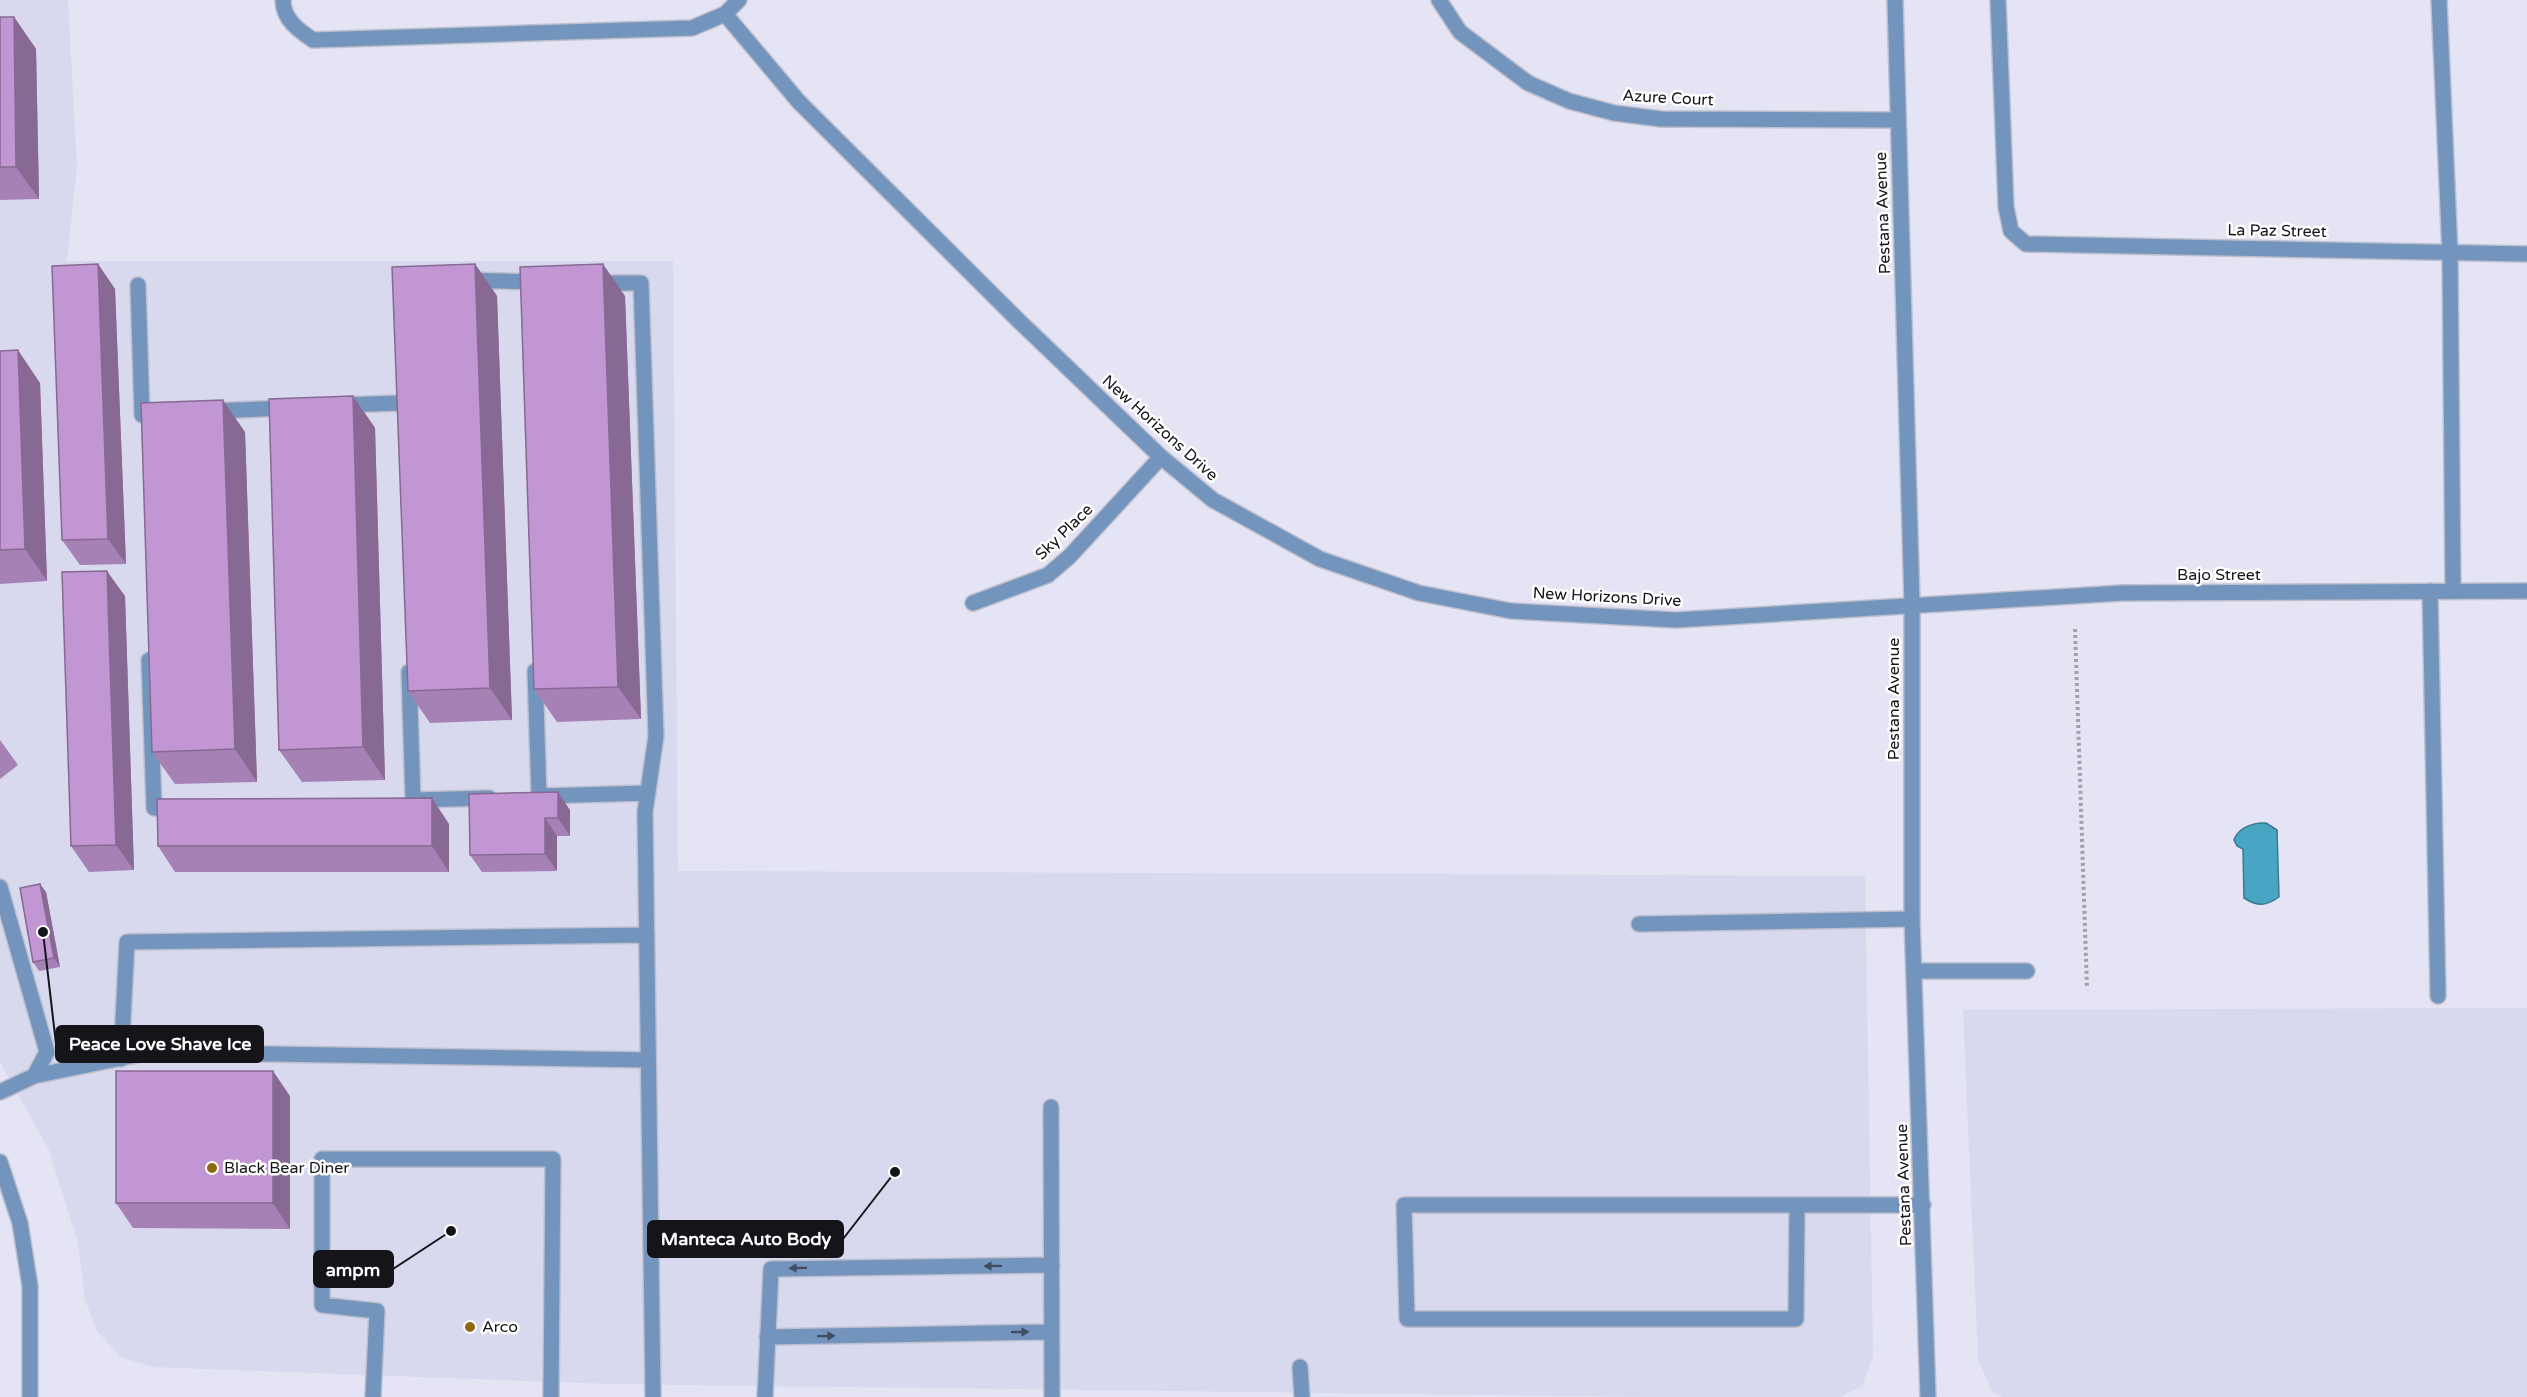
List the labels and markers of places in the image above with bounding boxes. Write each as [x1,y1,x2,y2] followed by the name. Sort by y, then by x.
[56,1026,263,1062] callout: Peace Love Shave Ice
[224,1158,350,1178] place label: Black Bear Diner
[205,1161,219,1175] marker: Black Bear Diner
[648,1221,843,1257] callout: Manteca Auto Body
[314,1251,393,1287] callout: ampm
[482,1317,518,1337] place label: Arco
[463,1320,477,1334] marker: Arco

